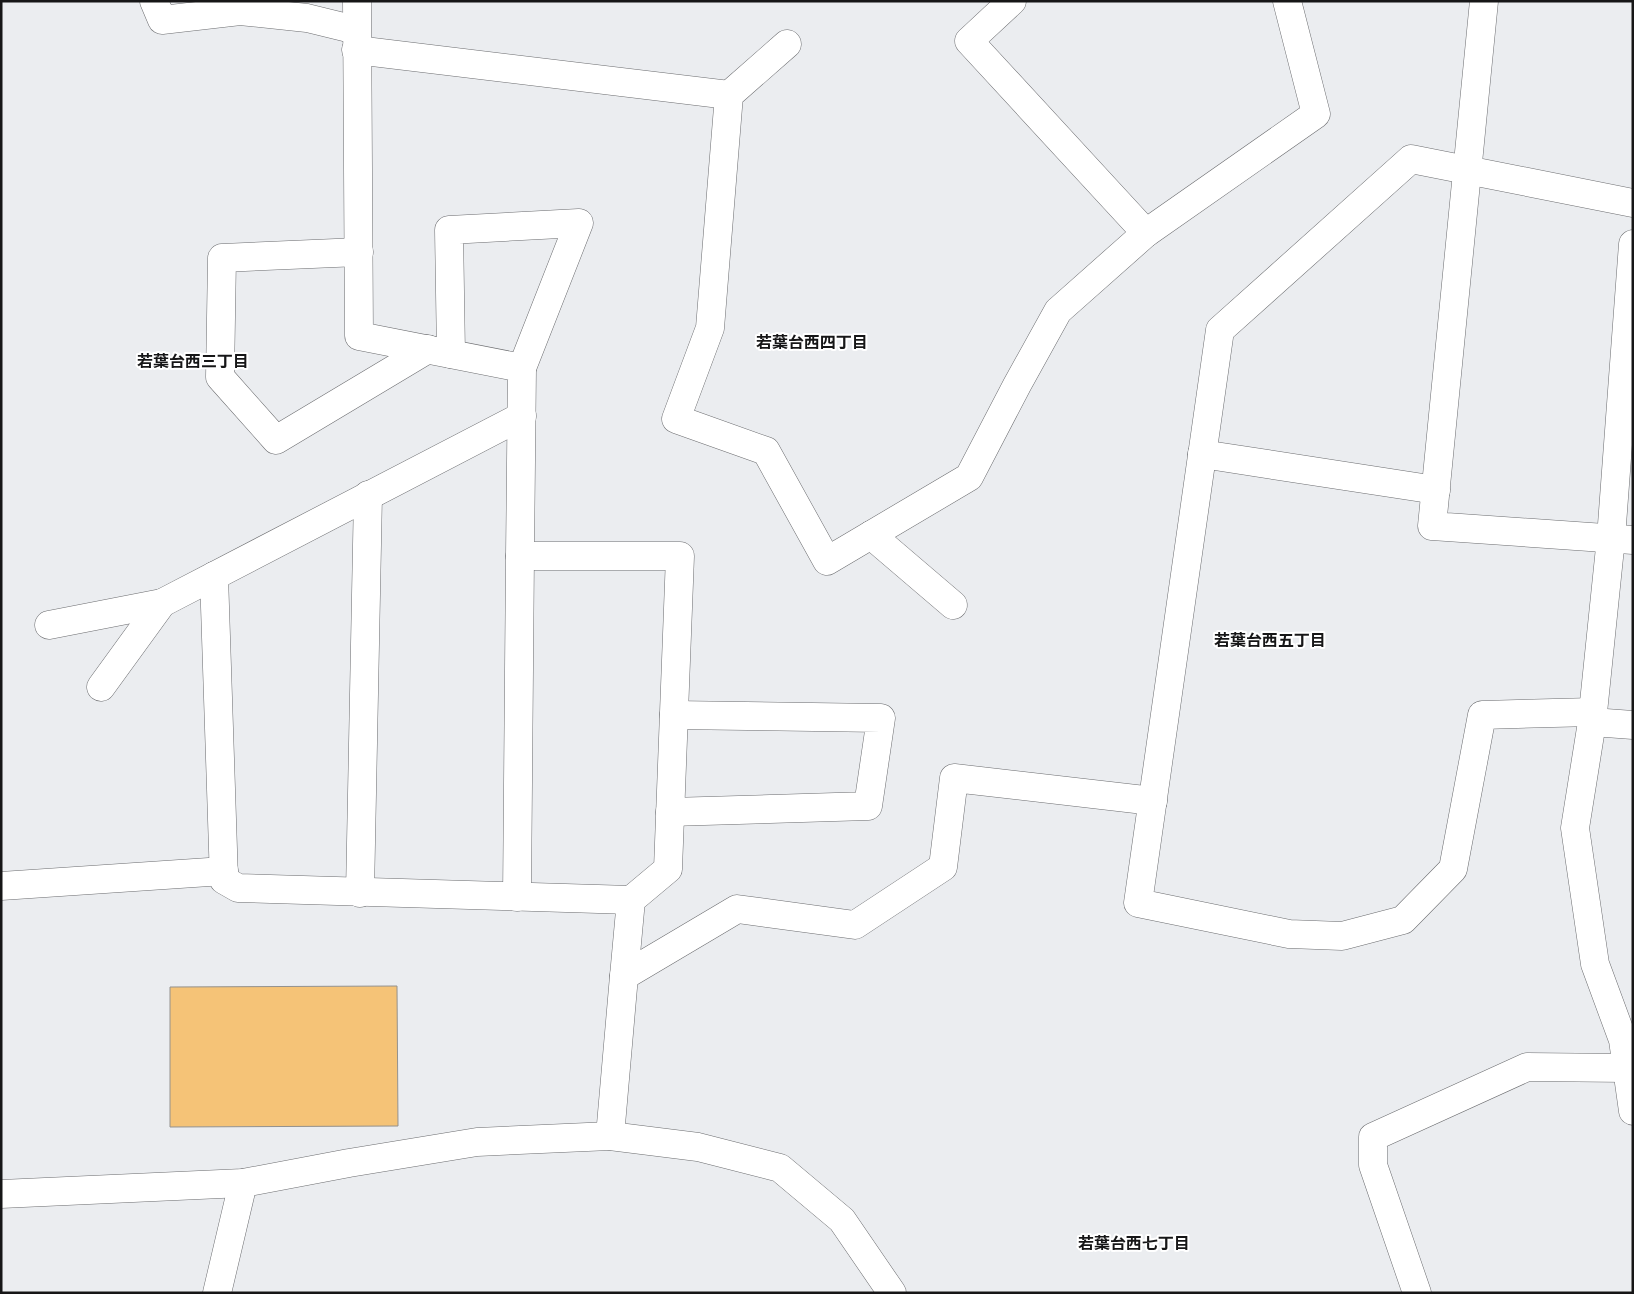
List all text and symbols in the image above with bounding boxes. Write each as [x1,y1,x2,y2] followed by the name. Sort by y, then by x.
[756,332,868,352] district label: 若葉台西四丁目
[137,351,249,371] district label: 若葉台西三丁目
[1214,630,1326,650] district label: 若葉台西五丁目
[1078,1233,1190,1253] district label: 若葉台西七丁目

